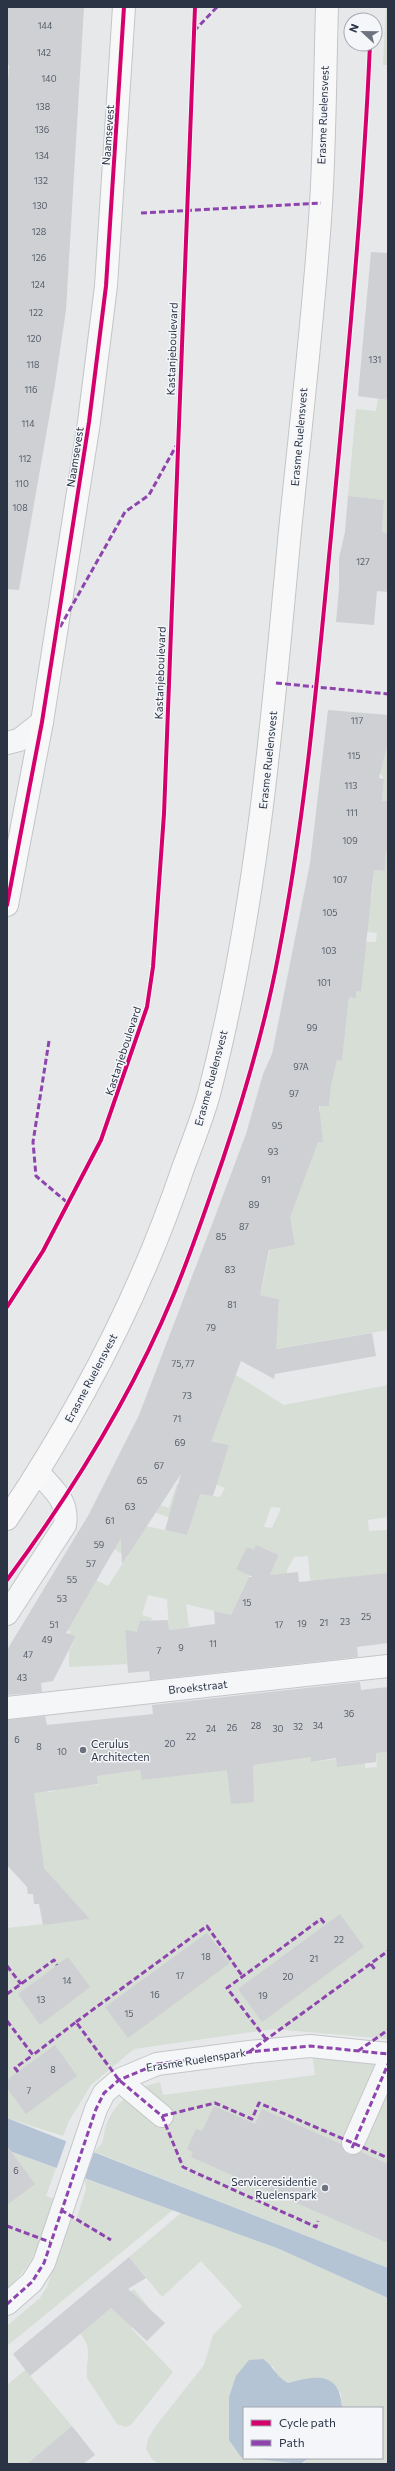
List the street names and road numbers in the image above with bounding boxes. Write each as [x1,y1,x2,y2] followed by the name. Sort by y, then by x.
[314,65,331,165] street label: Erasme Ruelensvest
[99,104,116,166] street label: Naamsevest
[163,302,180,396] street label: Kastanjeboulevard
[288,387,309,487] street label: Erasme Ruelensvest
[63,425,86,488] street label: Naamsevest
[151,626,168,720] street label: Kastanjeboulevard
[256,710,279,810] street label: Erasme Ruelensvest
[102,1005,143,1097] street label: Kastanjeboulevard
[191,1028,230,1127] street label: Erasme Ruelensvest
[62,1331,120,1424] street label: Erasme Ruelensvest
[168,1677,229,1696] street label: Broekstraat
[145,2045,247,2074] street label: Erasme Ruelenspark

